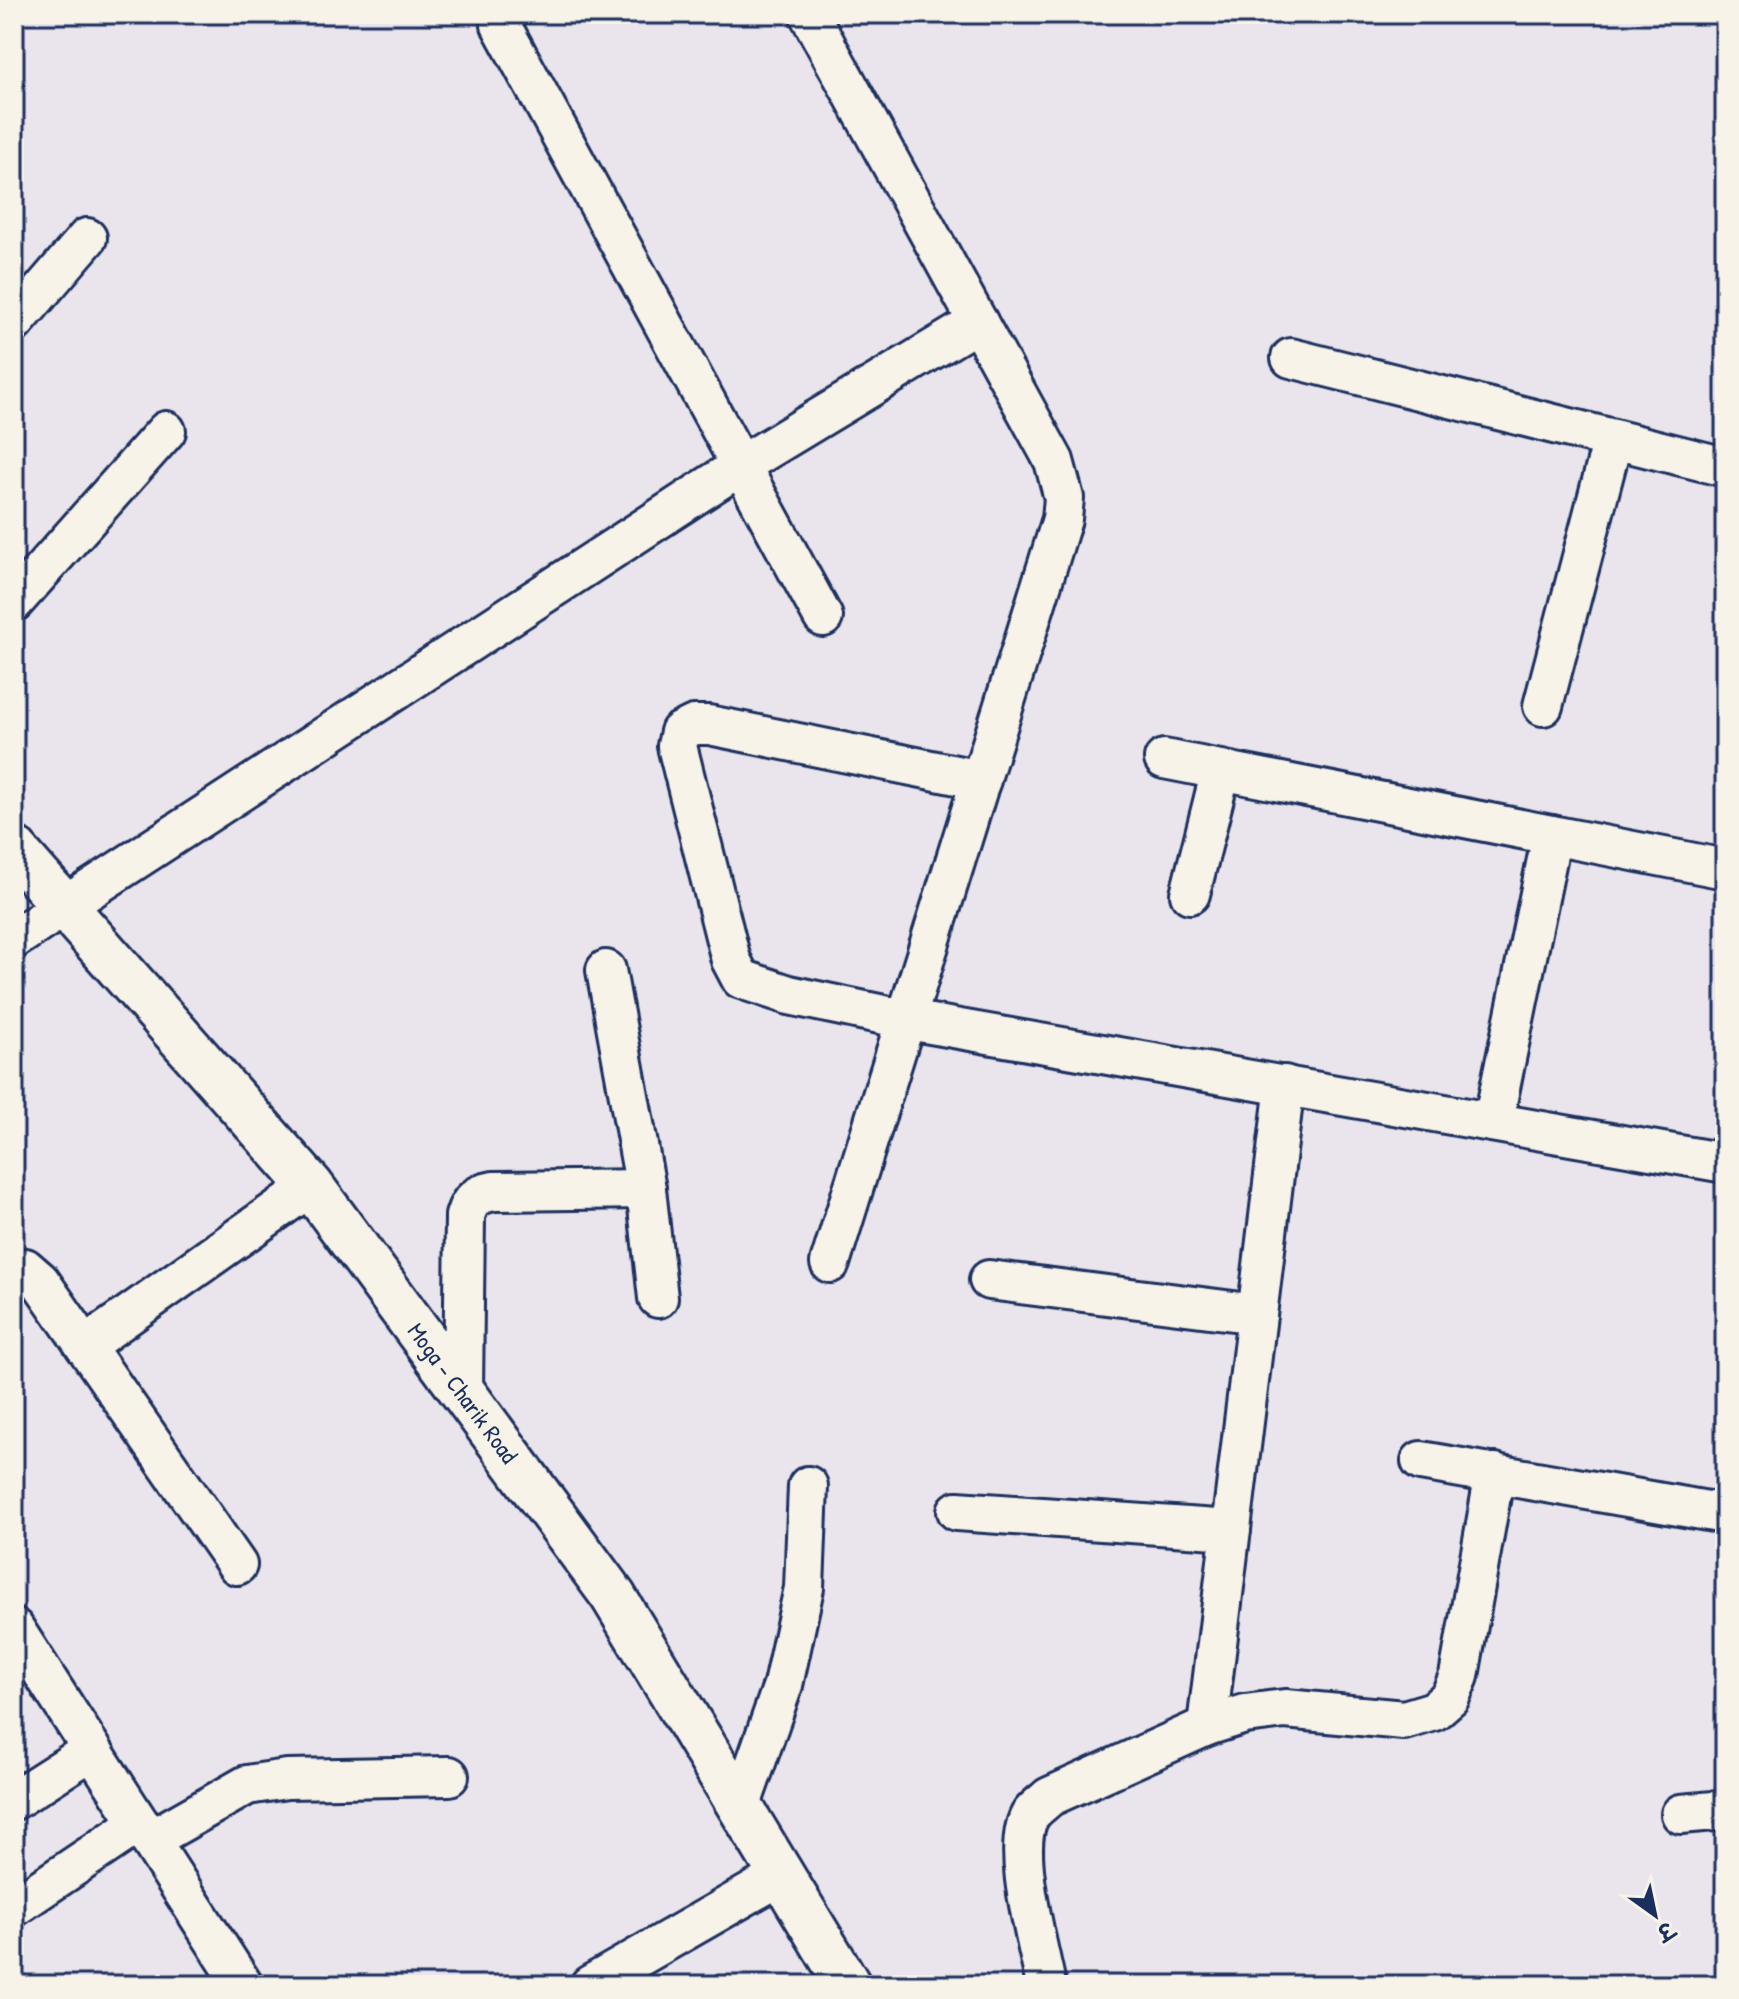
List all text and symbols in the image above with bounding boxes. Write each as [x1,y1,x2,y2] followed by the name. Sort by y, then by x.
[401,1316,526,1470] street label: Moga - Charik Road
[1615,1875,1695,1955] north arrow
[1650,1914,1682,1950] text: उ

